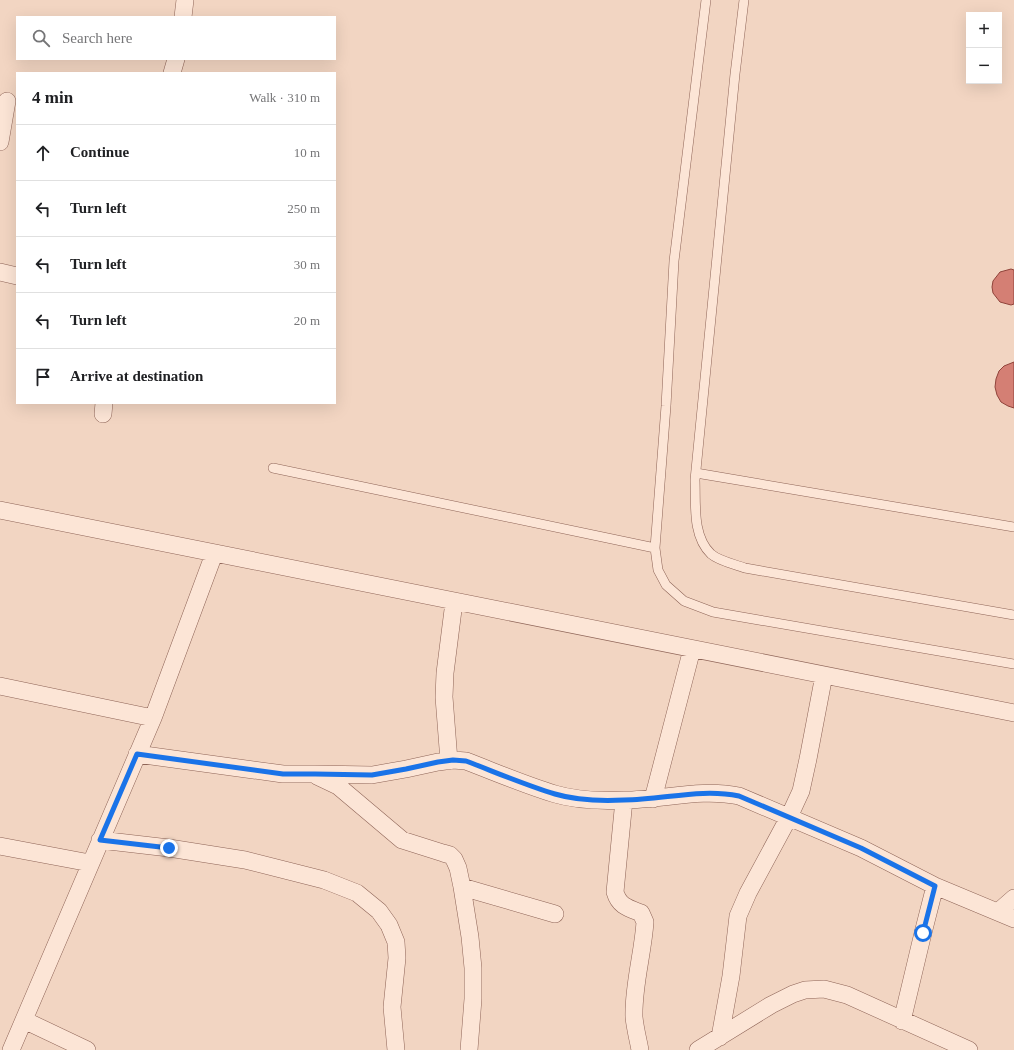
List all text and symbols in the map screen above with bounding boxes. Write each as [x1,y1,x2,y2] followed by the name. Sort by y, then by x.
[966,12,1002,84] map controls
[966,12,1002,48] button: +
[16,16,336,60] search box
[30,27,52,49] icon: search
[62,30,132,46] text: Search here
[966,48,1002,84] button: −
[32,88,73,107] text: 4 min
[249,90,320,105] text: Walk · 310 m
[32,142,54,164] icon: ahead
[70,144,129,160] text: Continue
[294,145,320,160] text: 10 m
[32,198,54,220] icon: left
[70,200,127,216] text: Turn left
[287,201,320,216] text: 250 m
[32,254,54,276] icon: left
[70,256,127,272] text: Turn left
[294,257,320,272] text: 30 m
[32,310,54,332] icon: left
[70,312,127,328] text: Turn left
[294,313,320,328] text: 20 m
[32,366,54,388] icon: arrive
[70,368,203,384] text: Arrive at destination
[160,839,178,857] route end
[914,924,932,942] route start

